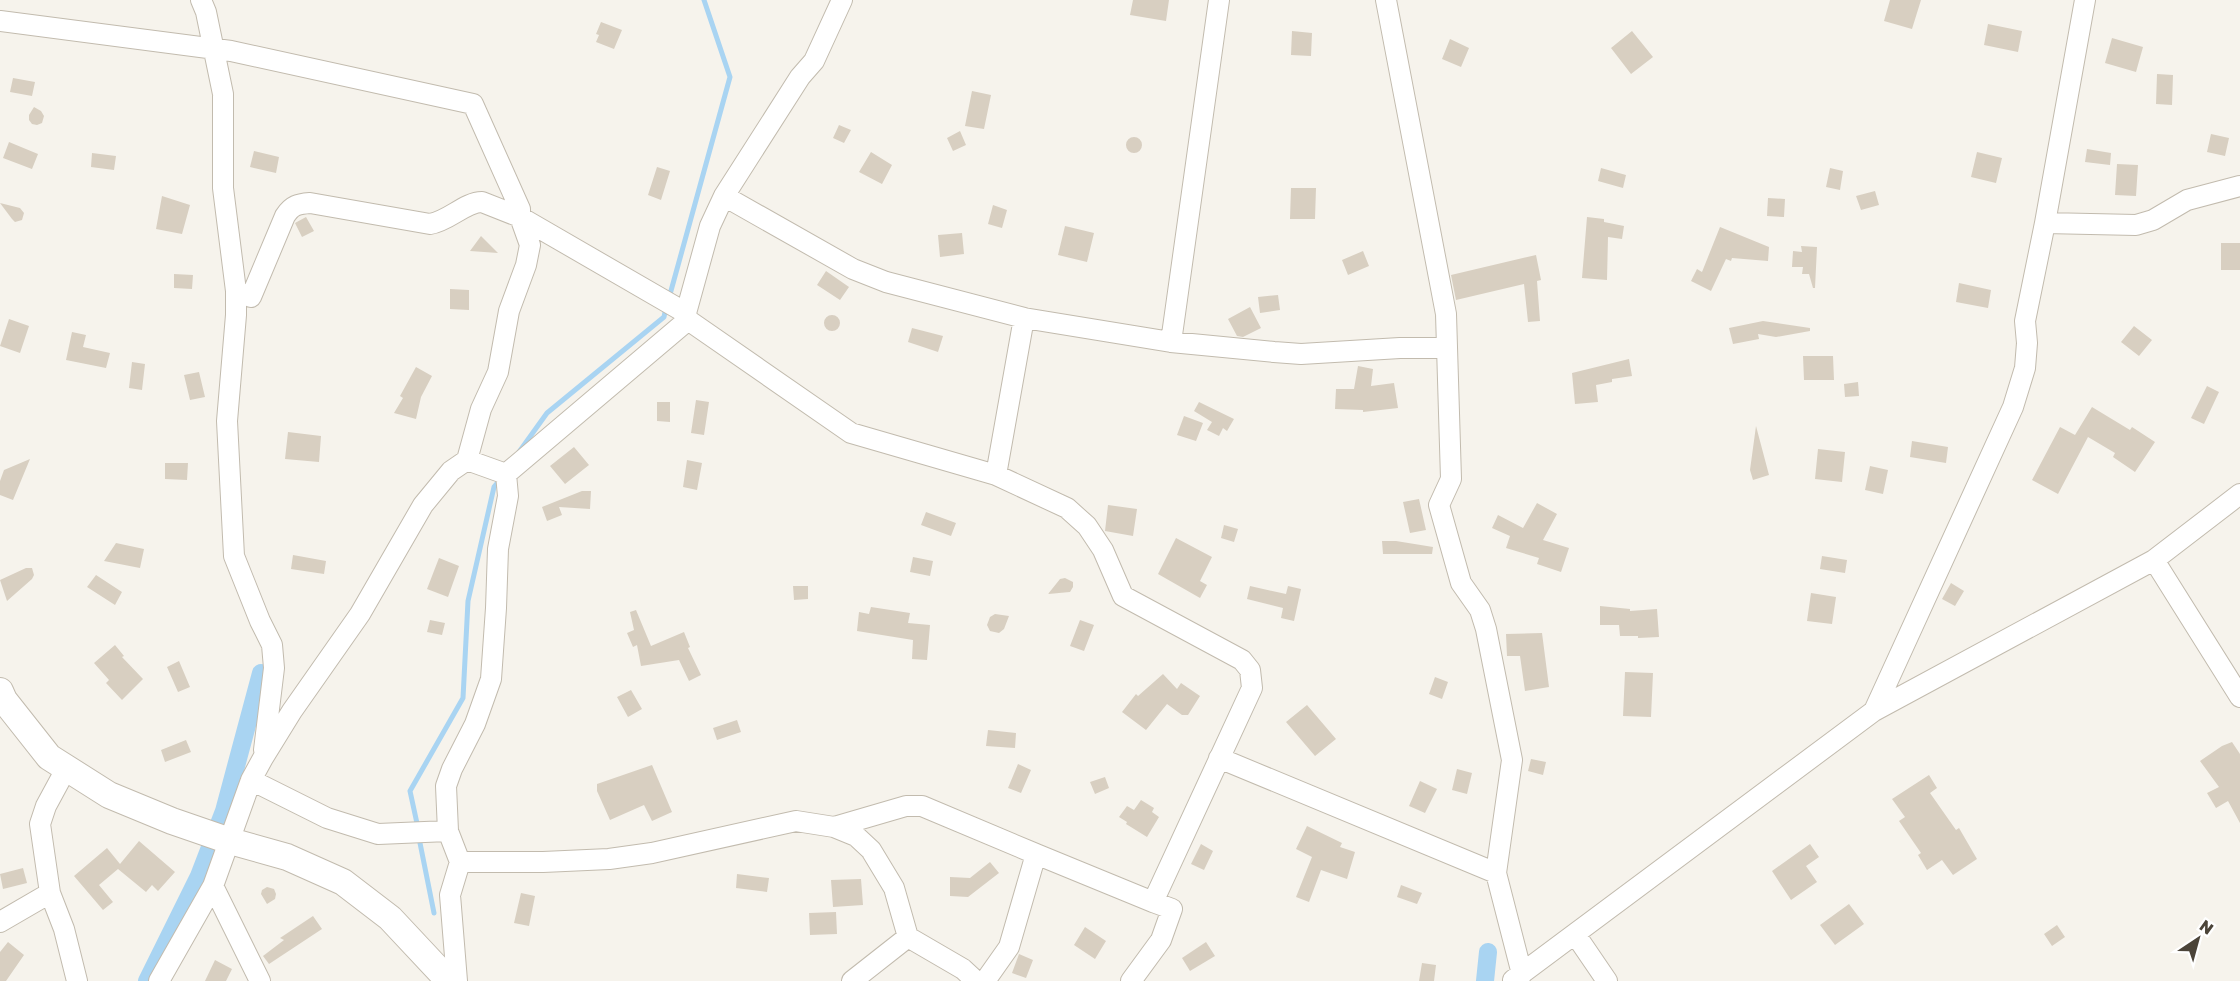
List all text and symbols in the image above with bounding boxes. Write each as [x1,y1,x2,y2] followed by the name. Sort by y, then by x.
[2168,909,2228,969] north arrow
[2196,915,2218,939] text: N

